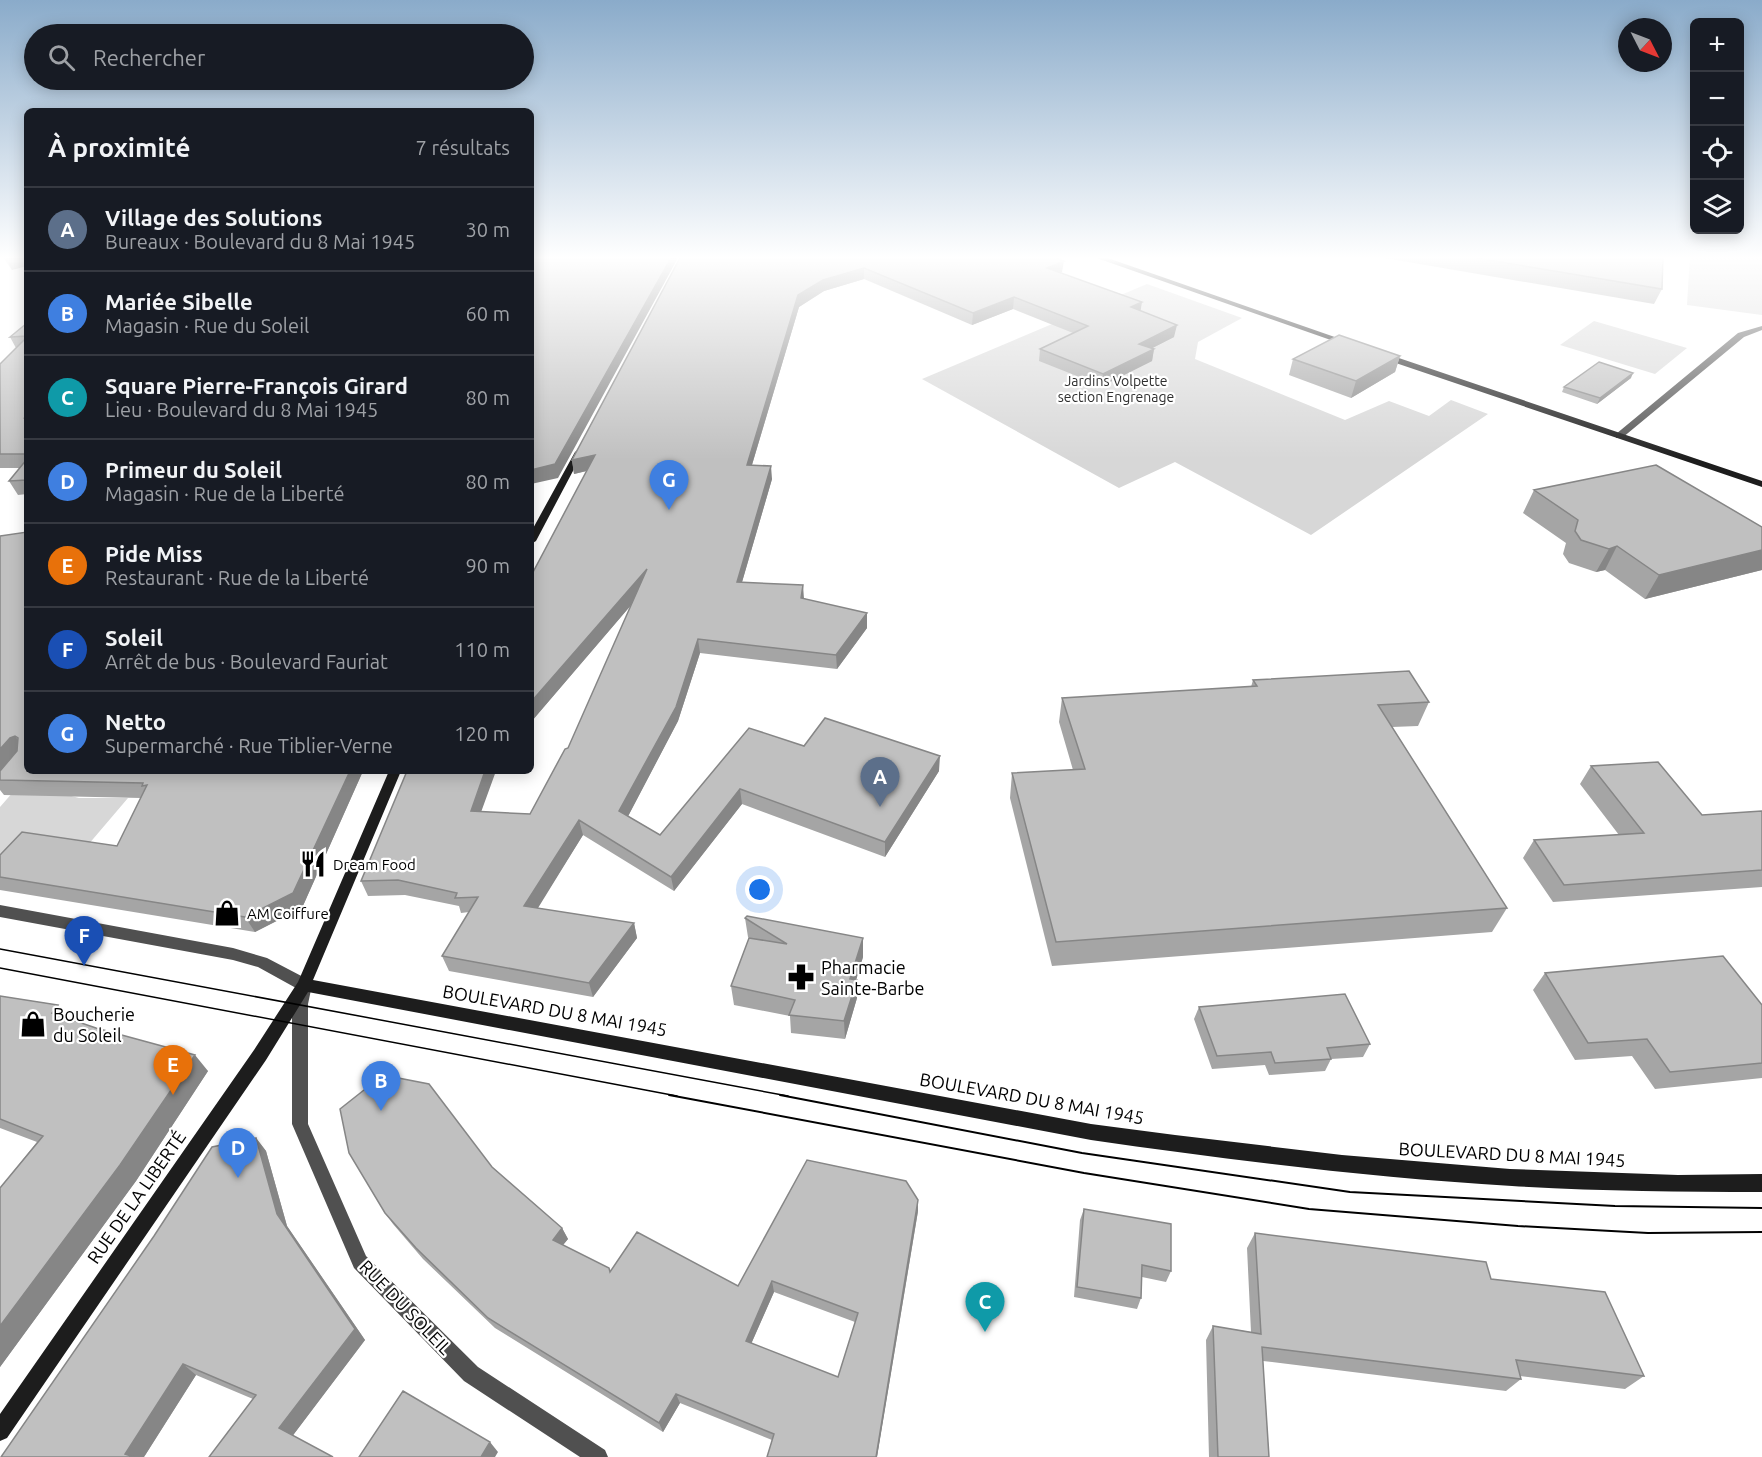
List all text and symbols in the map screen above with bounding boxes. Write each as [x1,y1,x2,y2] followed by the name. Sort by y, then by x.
[1618,18,1672,72] north arrow
[1690,18,1744,234] map controls
[1690,18,1744,72] button: +
[24,24,534,90] search box
[45,41,78,74] icon: search
[93,45,205,70] text: Rechercher
[1690,72,1744,126] button: −
[1690,126,1744,180] button: locate
[48,133,190,162] text: À proximité
[416,136,510,159] text: 7 résultats
[1690,180,1744,234] button: layers
[105,205,322,230] text: Village des Solutions
[60,218,75,241] text: A
[466,218,510,241] text: 30 m
[105,230,415,253] text: Bureaux · Boulevard du 8 Mai 1945
[105,289,253,314] text: Mariée Sibelle
[61,302,74,325] text: B
[466,302,510,325] text: 60 m
[105,314,309,337] text: Magasin · Rue du Soleil
[105,373,408,398] text: Square Pierre-François Girard
[1058,373,1174,405] park label: Jardins Volpette section Engrenage
[61,386,74,409] text: C
[466,386,510,409] text: 80 m
[105,398,378,421] text: Lieu · Boulevard du 8 Mai 1945
[105,457,282,482] text: Primeur du Soleil
[650,460,688,510] pin: G
[60,470,75,493] text: D
[466,470,510,493] text: 80 m
[105,482,345,505] text: Magasin · Rue de la Liberté
[105,541,203,566] text: Pide Miss
[62,554,73,577] text: E
[466,554,510,577] text: 90 m
[105,566,369,589] text: Restaurant · Rue de la Liberté
[105,625,163,650] text: Soleil
[62,638,73,661] text: F
[454,638,510,661] text: 110 m
[105,650,388,673] text: Arrêt de bus · Boulevard Fauriat
[105,709,166,734] text: Netto
[61,722,74,745] text: G
[454,722,510,745] text: 120 m
[105,734,393,757] text: Supermarché · Rue Tiblier-Verne
[860,758,900,807] pin: A
[298,849,328,879] restaurant icon: Dream Food
[333,856,416,873] place label: Dream Food
[745,875,774,904] your location
[212,898,242,928] shop icon: AM Coiffure
[247,905,329,922] place label: AM Coiffure
[64,916,104,966] pin: F
[821,957,925,998] place label: Pharmacie Sainte-Barbe
[786,962,816,992] pharmacy icon: Pharmacie Sainte-Barbe
[441,980,669,1040] street label: BOULEVARD DU 8 MAI 1945
[53,1004,135,1045] place label: Boucherie du Soleil
[18,1009,48,1039] shop icon: Boucherie du Soleil
[154,1046,192,1095] pin: E
[362,1062,400,1111] pin: B
[918,1068,1146,1128] street label: BOULEVARD DU 8 MAI 1945
[82,1126,189,1267] street label: RUE DE LA LIBERTÉ
[218,1128,258,1178] pin: D
[1398,1138,1626,1170] street label: BOULEVARD DU 8 MAI 1945
[356,1256,456,1358] street label: RUE DU SOLEIL
[966,1282,1004,1332] pin: C

